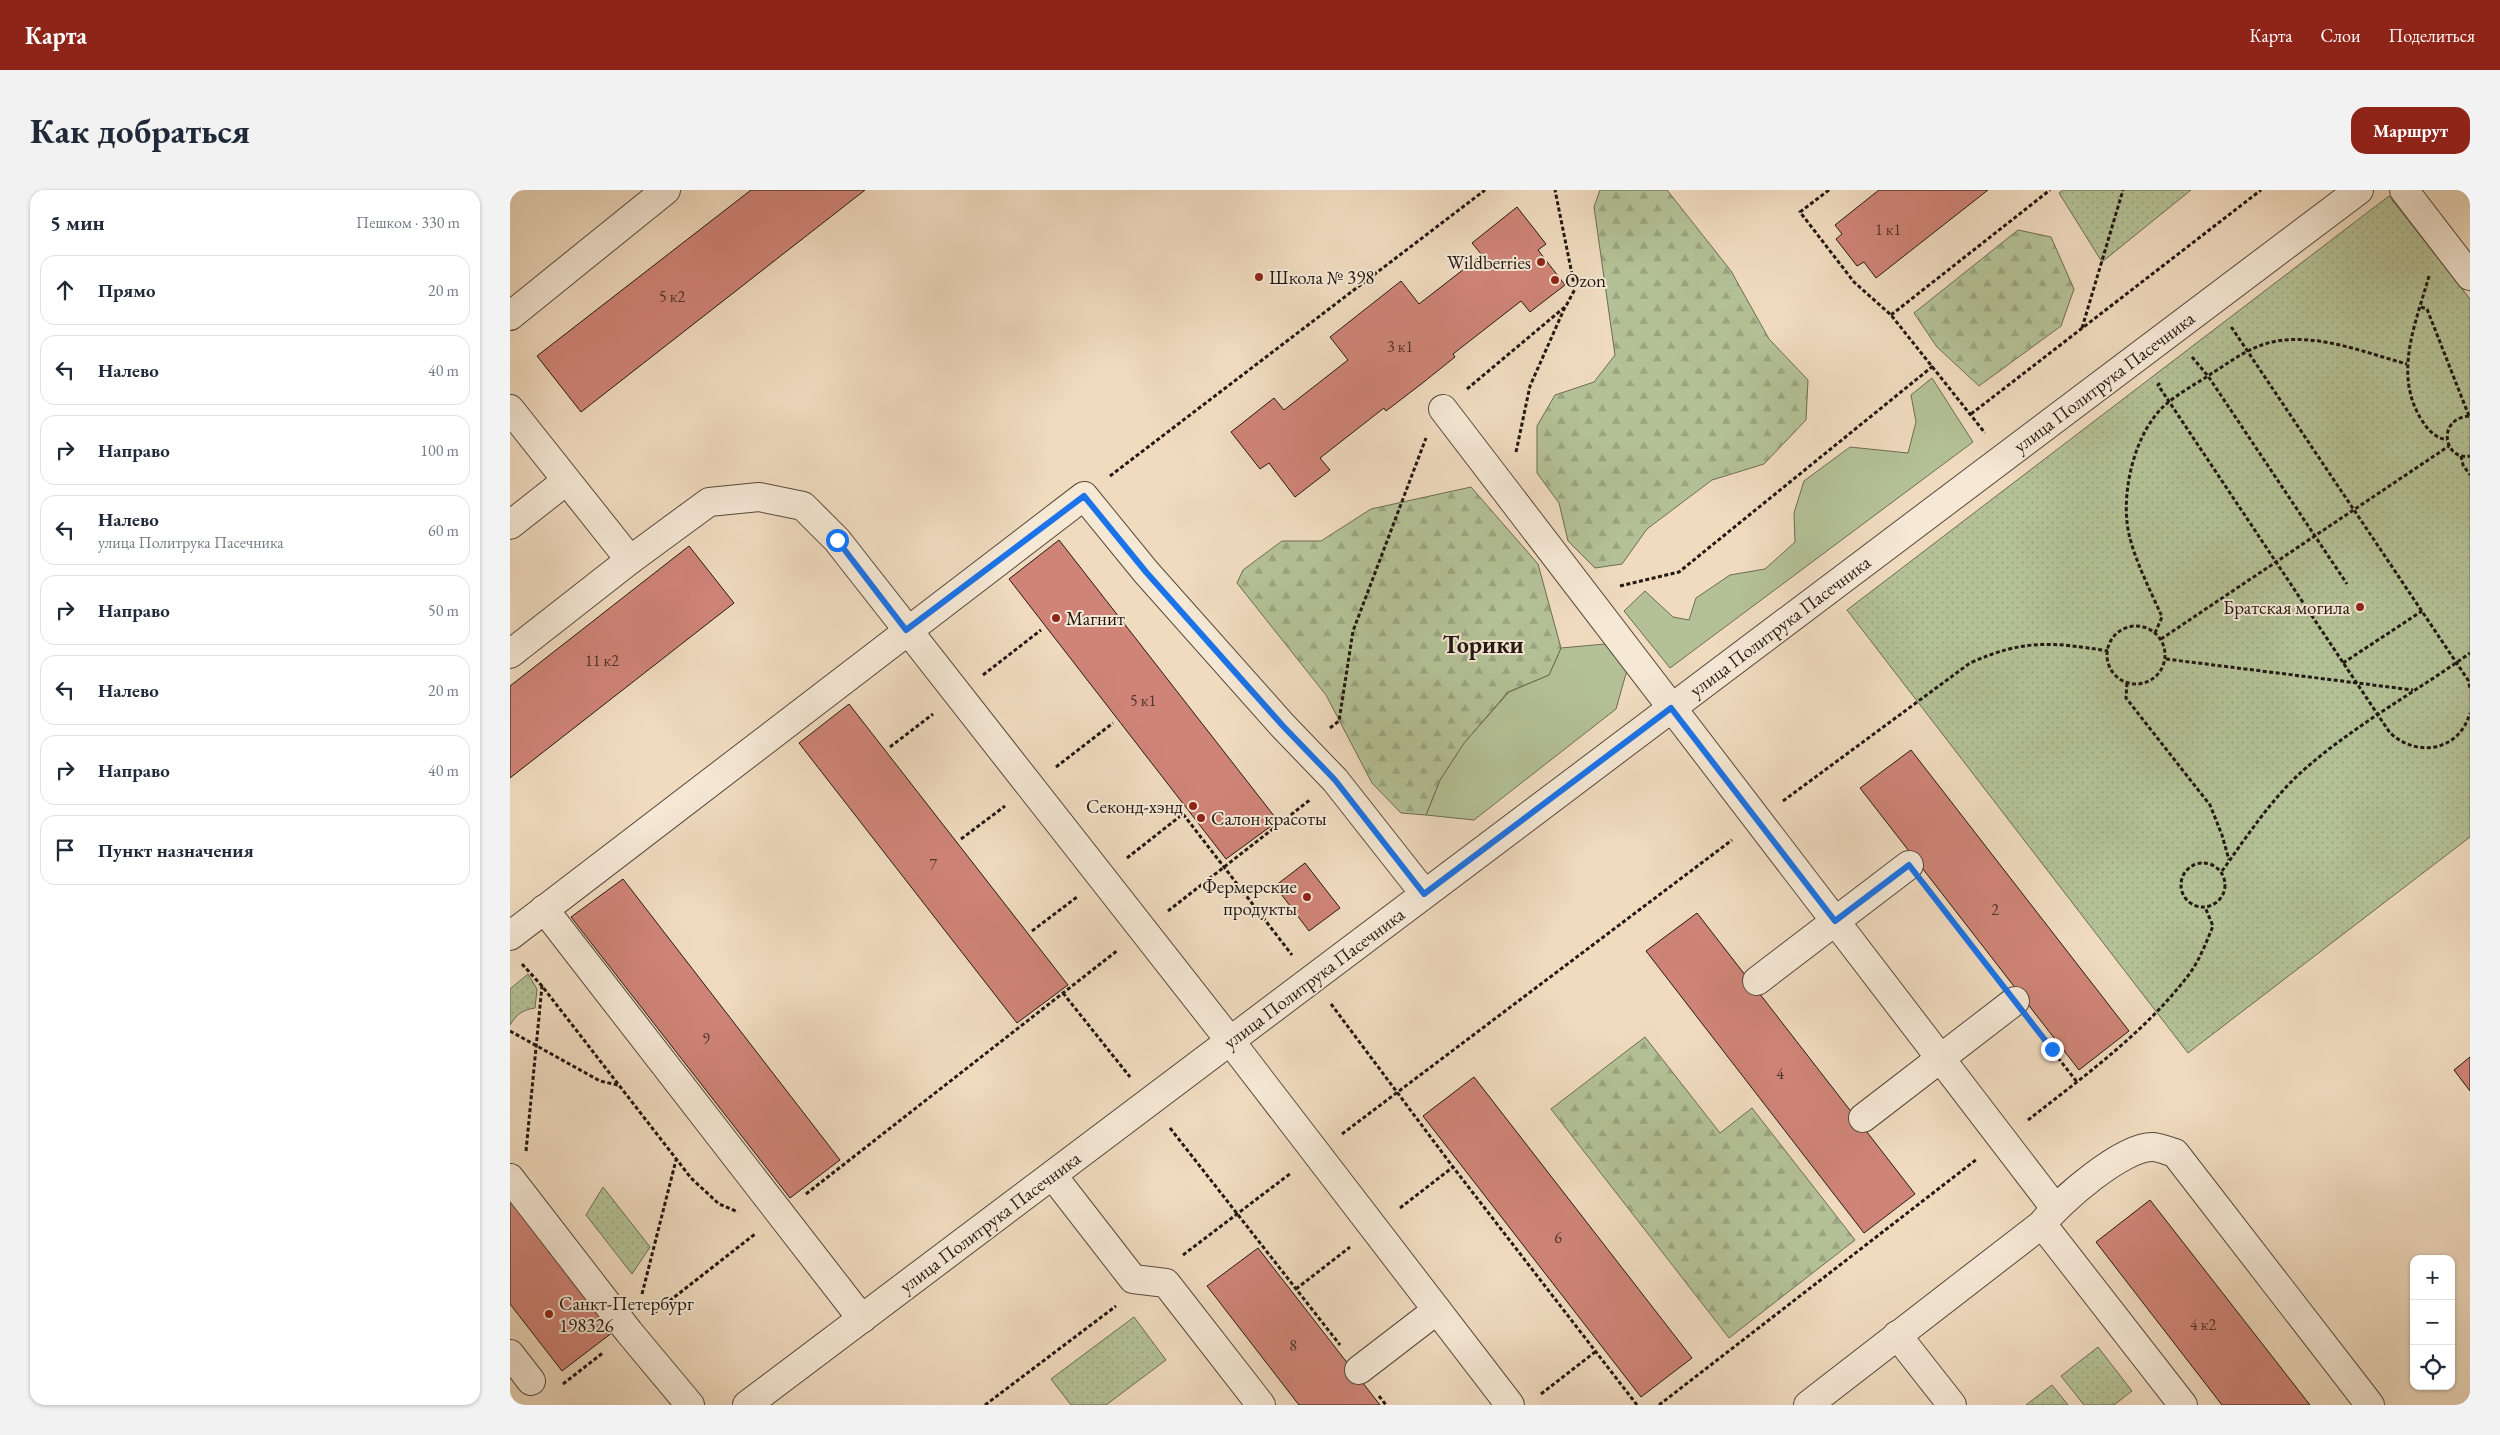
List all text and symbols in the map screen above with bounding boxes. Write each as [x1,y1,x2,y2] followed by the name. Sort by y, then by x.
[25,20,87,51] text: Карта
[2250,24,2293,47] text: Карта
[2321,24,2360,47] text: Слои
[2388,24,2475,47] text: Поделиться
[2351,107,2470,154] button: Маршрут
[30,108,250,153] text: Как добраться
[50,209,105,236] text: 5 мин
[356,212,460,233] text: Пешком · 330 m
[1875,219,1901,240] house number: 1 к1
[1447,250,1531,275] place label: Wildberries
[1535,256,1547,268] marker: Wildberries
[1269,265,1374,290] place label: Школа № 398
[1565,268,1606,293] place label: Ozon
[1253,271,1265,283] marker: Школа № 398
[1549,274,1561,286] marker: Ozon
[51,276,79,304] icon: ahead
[98,278,156,303] text: Прямо
[428,280,459,301] text: 20 m
[659,286,685,307] house number: 5 к2
[2008,305,2200,458] street label: улица Политрука Пасечника
[1387,336,1413,357] house number: 3 к1
[51,356,79,384] icon: left
[98,358,159,383] text: Налево
[428,360,459,381] text: 40 m
[51,436,79,464] icon: right
[98,438,170,463] text: Направо
[420,440,459,461] text: 100 m
[98,507,159,532] text: Налево
[51,516,79,544] icon: left
[428,520,459,541] text: 60 m
[826,529,849,552] route start
[98,532,284,553] text: улица Политрука Пасечника
[1684,549,1876,702] street label: улица Политрука Пасечника
[2223,595,2350,620] place label: Братская могила
[51,596,79,624] icon: right
[98,598,170,623] text: Направо
[428,600,459,621] text: 50 m
[2354,601,2366,613] marker: Братская могила
[1066,606,1125,631] place label: Магнит
[1050,612,1062,624] marker: Магнит
[1442,629,1524,660] district label: Торики
[585,650,619,671] house number: 11 к2
[51,676,79,704] icon: left
[98,678,159,703] text: Налево
[428,680,459,701] text: 20 m
[1130,690,1156,711] house number: 5 к1
[51,756,79,784] icon: right
[98,758,170,783] text: Направо
[428,760,459,781] text: 40 m
[1086,794,1183,819] place label: Секонд-хэнд
[1187,800,1199,812] marker: Секонд-хэнд
[1211,806,1327,831] place label: Салон красоты
[1195,812,1207,824] marker: Салон красоты
[51,836,79,864] icon: arrive
[98,838,254,863] text: Пункт назначения
[929,854,937,875] house number: 7
[1202,874,1297,921] place label: Фермерские продукты
[1301,891,1313,903] marker: Фермерские продукты
[1991,899,1999,920] house number: 2
[1218,901,1410,1054] street label: улица Политрука Пасечника
[702,1028,710,1049] house number: 9
[2041,1038,2064,1061] route end
[1776,1063,1784,1084] house number: 4
[894,1145,1086,1298] street label: улица Политрука Пасечника
[1554,1227,1562,1248] house number: 6
[2410,1255,2455,1390] map controls
[2410,1255,2455,1300] button: +
[559,1291,694,1338] place label: Санкт-Петербург 198326
[2410,1300,2455,1345] button: −
[543,1308,555,1320] marker: Санкт-Петербург 198326
[2190,1314,2216,1335] house number: 4 к2
[1289,1335,1297,1356] house number: 8
[2410,1345,2455,1390] button: locate

